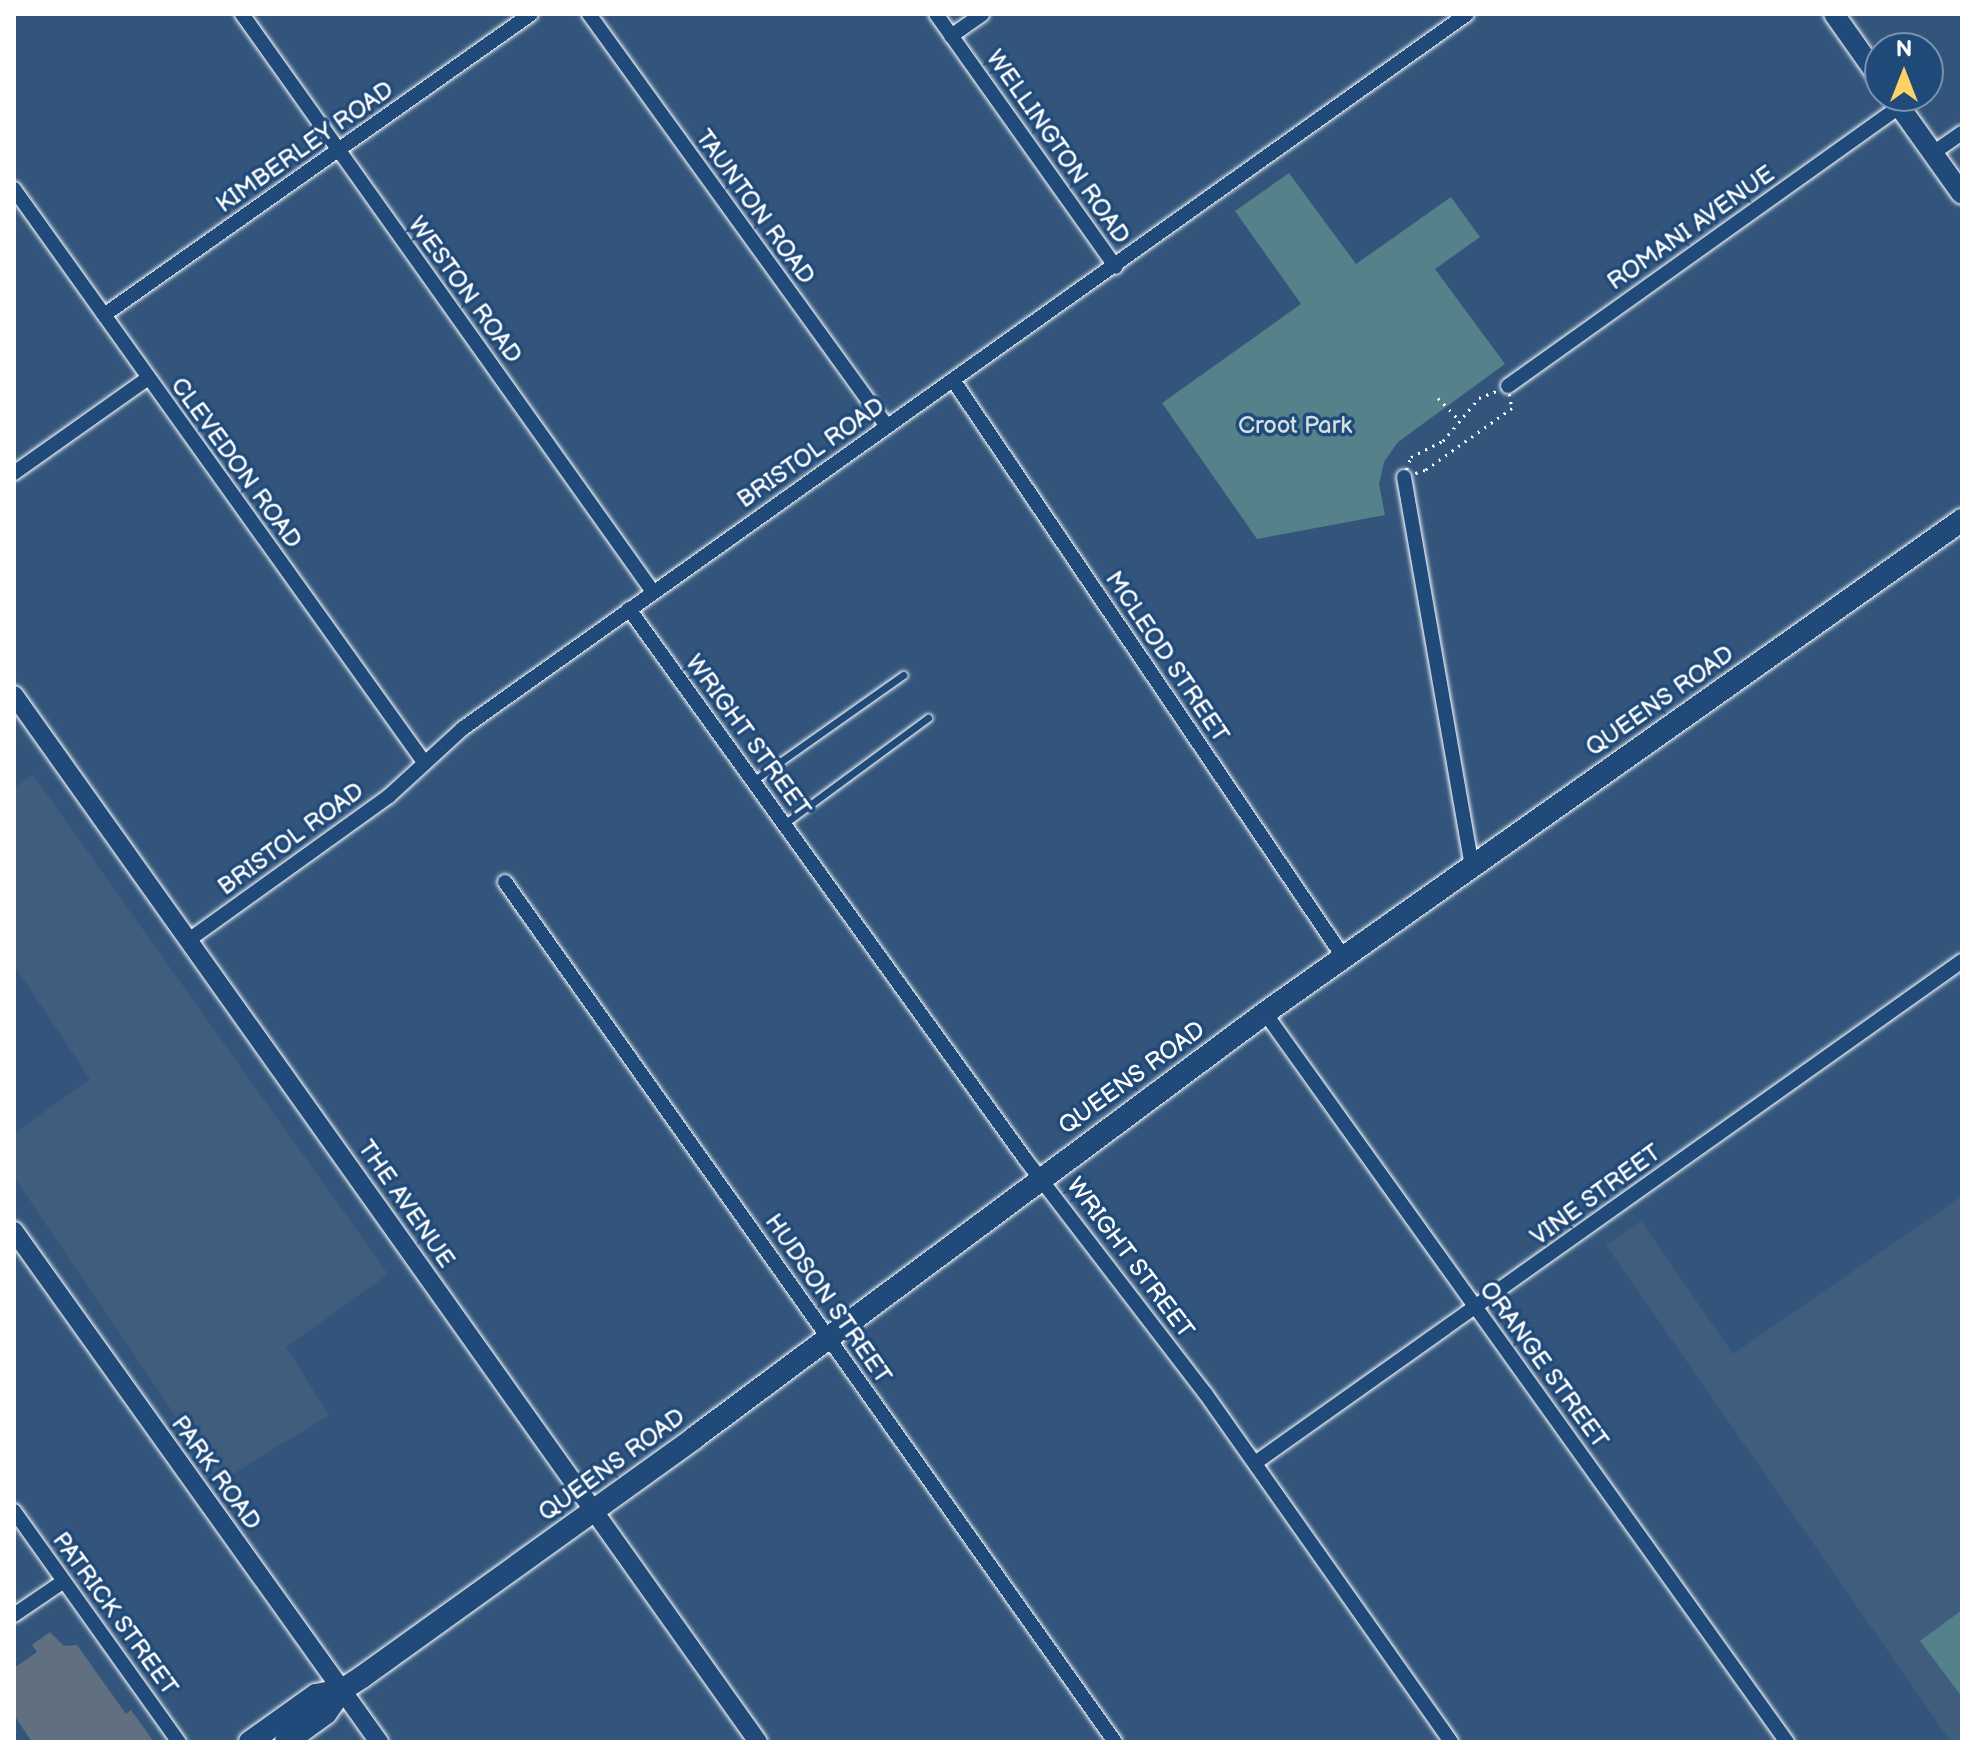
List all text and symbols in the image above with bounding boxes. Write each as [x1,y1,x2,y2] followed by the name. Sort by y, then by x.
[1864,32,1944,112] north arrow
[1896,36,1912,63] text: N
[980,44,1136,250] street label: WELLINGTON ROAD
[211,75,399,219] street label: KIMBERLEY ROAD
[689,124,821,290] street label: TAUNTON ROAD
[1602,160,1780,296] street label: ROMANI AVENUE
[402,211,528,369] street label: WESTON ROAD
[164,372,308,554] street label: CLEVEDON ROAD
[732,392,890,514] street label: BRISTOL ROAD
[1238,412,1352,440] park label: Croot Park
[1099,566,1235,748] street label: MCLEOD STREET
[1581,639,1739,763] street label: QUEENS ROAD
[679,649,817,823] street label: WRIGHT STREET
[212,776,370,902] street label: BRISTOL ROAD
[1053,1015,1211,1141] street label: QUEENS ROAD
[351,1135,461,1273] street label: THE AVENUE
[1525,1138,1667,1252] street label: VINE STREET
[1060,1172,1200,1344] street label: WRIGHT STREET
[758,1208,898,1390] street label: HUDSON STREET
[1474,1276,1614,1454] street label: ORANGE STREET
[533,1402,691,1528] street label: QUEENS ROAD
[165,1410,267,1536] street label: PARK ROAD
[46,1527,184,1701] street label: PATRICK STREET

